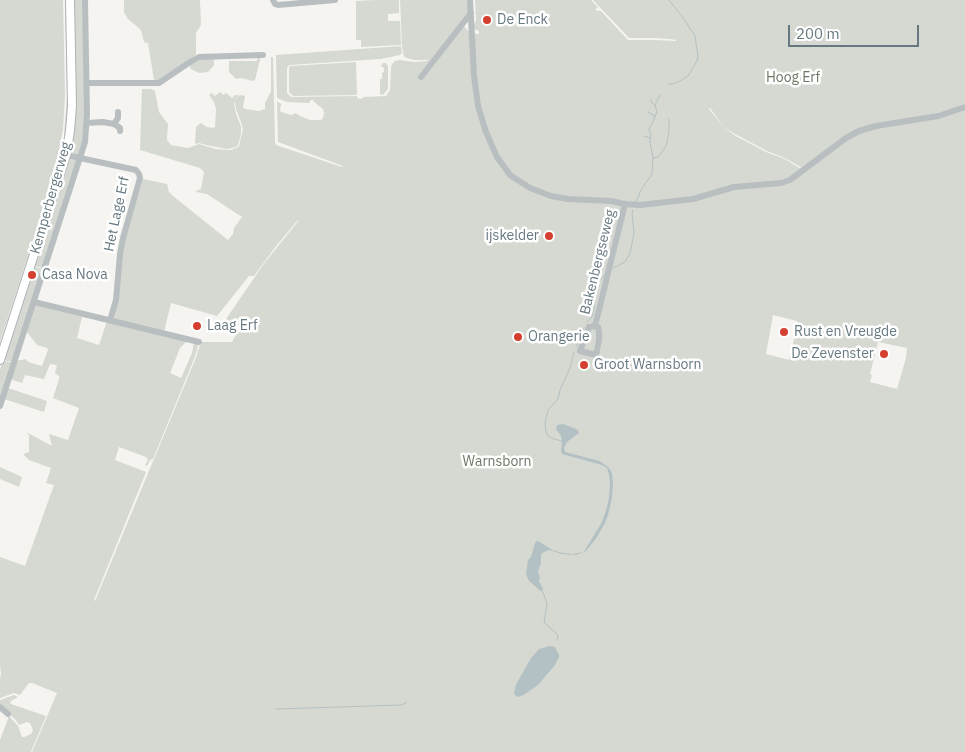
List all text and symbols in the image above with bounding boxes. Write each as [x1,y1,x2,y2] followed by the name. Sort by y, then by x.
[497,12,548,28] place label: De Enck
[481,14,493,26] marker: De Enck
[790,15,921,47] scale bar
[796,24,840,43] text: 200 m
[766,70,820,86] park label: Hoog Erf
[27,140,75,256] street label: Kemperbergerweg
[101,175,133,253] street label: Het Lage Erf
[577,208,619,316] street label: Bakenbergseweg
[486,228,539,244] place label: ijskelder
[543,230,555,242] marker: ijskelder
[42,267,108,283] place label: Casa Nova
[26,269,38,281] marker: Casa Nova
[207,318,258,334] place label: Laag Erf
[191,320,203,332] marker: Laag Erf
[794,324,897,340] place label: Rust en Vreugde
[778,326,790,338] marker: Rust en Vreugde
[528,329,590,345] place label: Orangerie
[512,331,524,343] marker: Orangerie
[791,346,874,362] place label: De Zevenster
[878,348,890,360] marker: De Zevenster
[594,357,701,373] place label: Groot Warnsborn
[578,359,590,371] marker: Groot Warnsborn
[463,454,531,470] park label: Warnsborn

